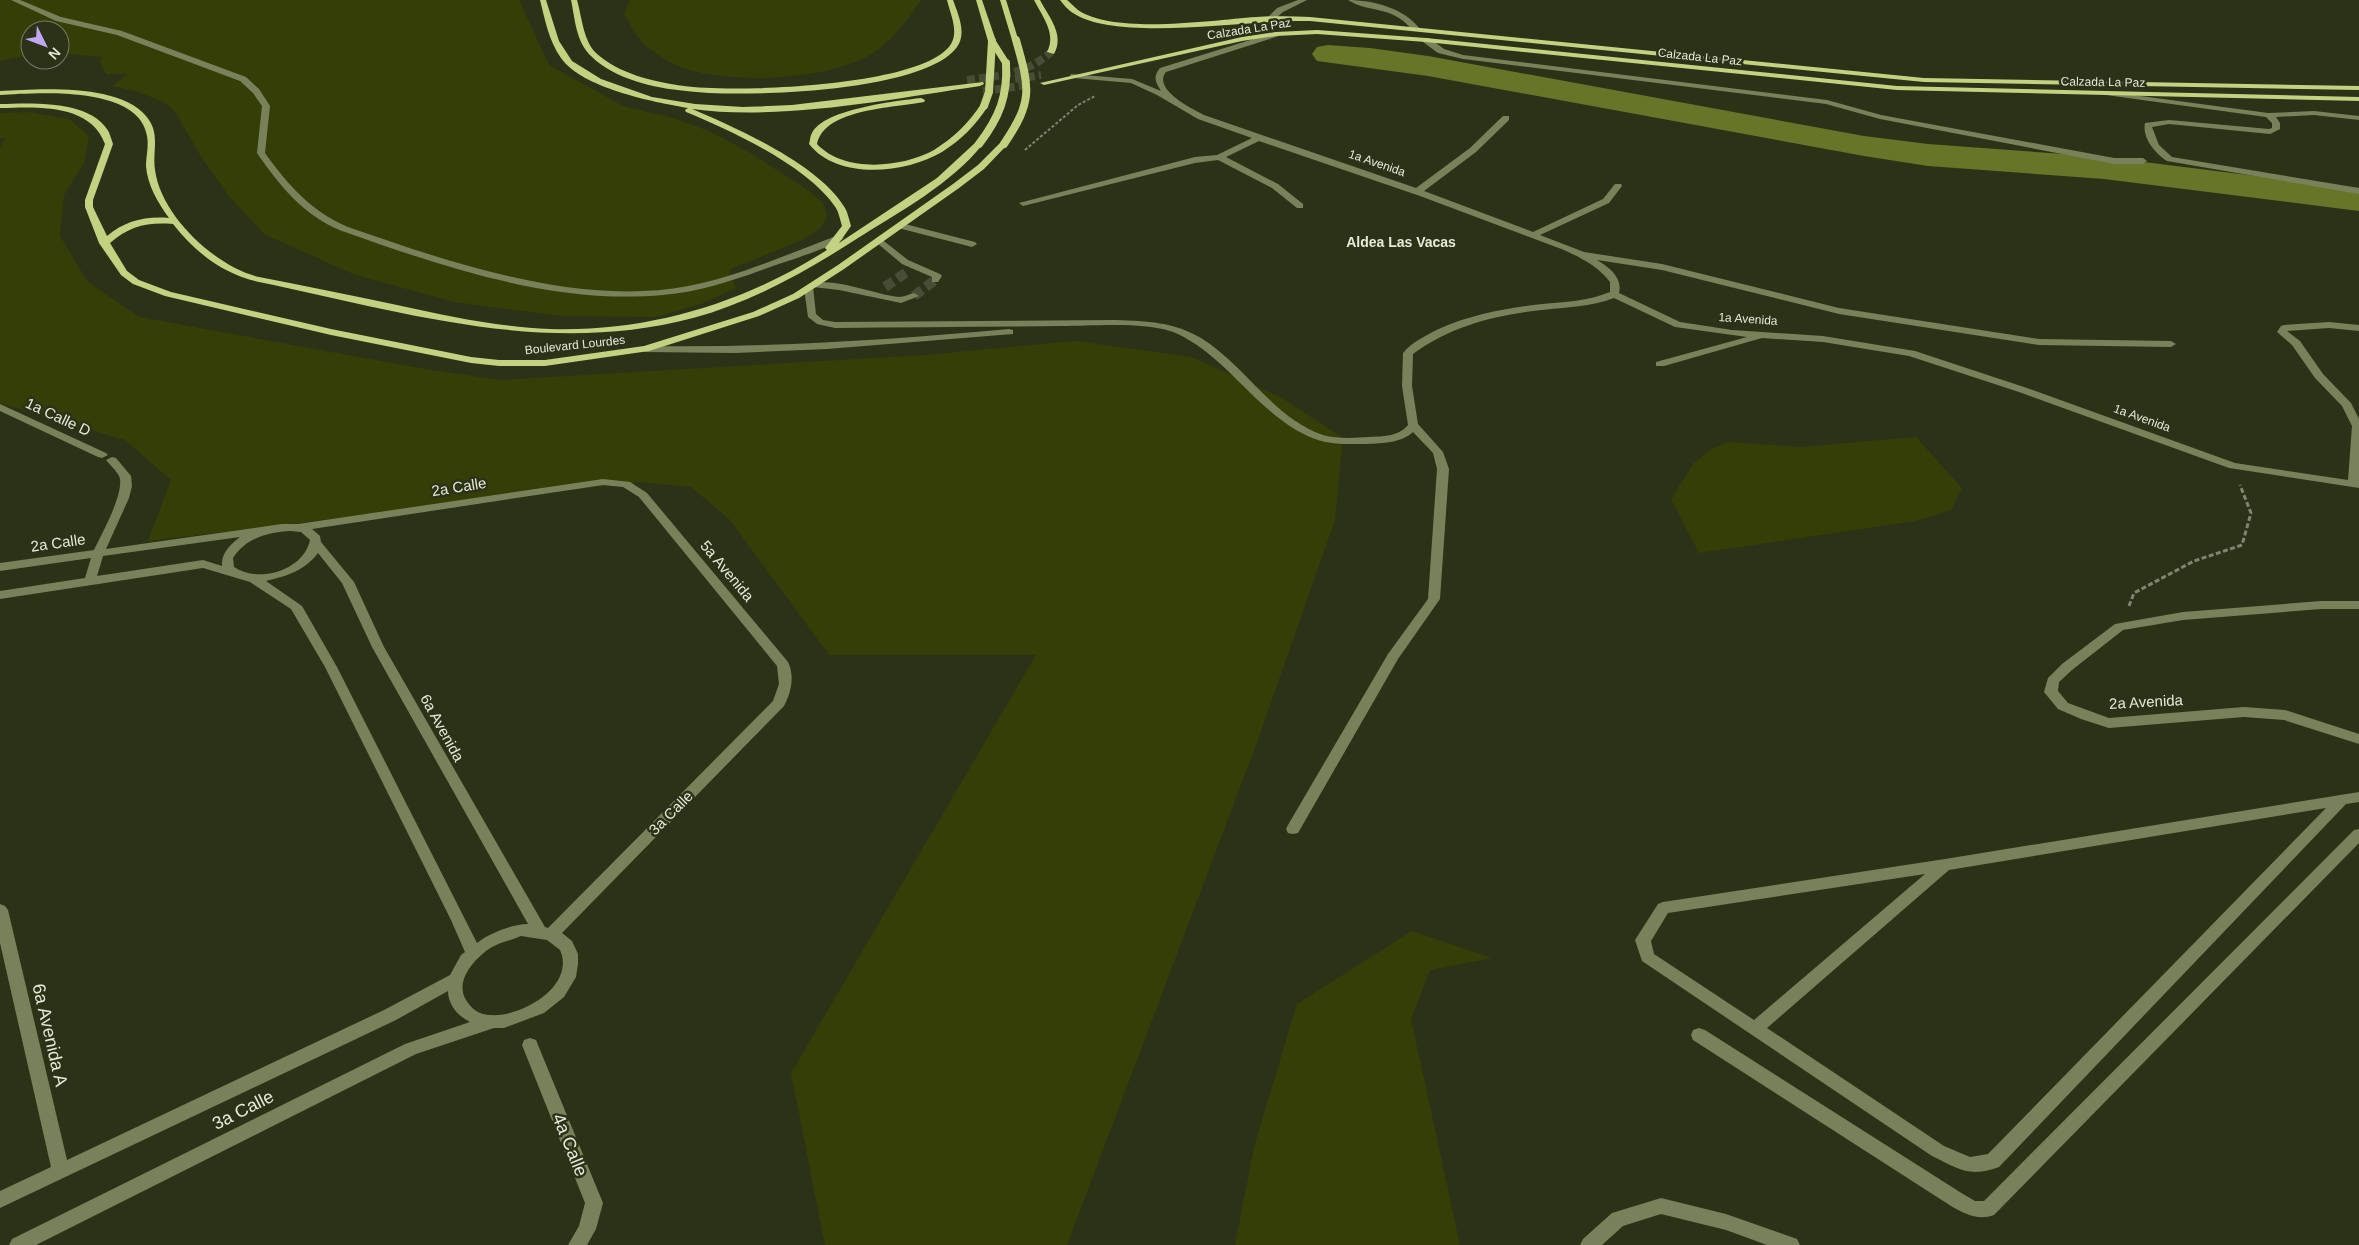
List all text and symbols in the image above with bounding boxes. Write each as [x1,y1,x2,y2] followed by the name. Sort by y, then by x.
[1206,15,1292,43] street label: Calzada La Paz
[20,20,70,70] north arrow
[45,45,64,63] text: N
[1657,46,1743,68] street label: Calzada La Paz
[2061,74,2145,90] street label: Calzada La Paz
[1347,147,1408,179] street label: 1a Avenida
[1346,234,1456,250] district label: Aldea Las Vacas
[1718,310,1778,328] street label: 1a Avenida
[524,333,626,357] street label: Boulevard Lourdes
[23,394,94,439] street label: 1a Calle D
[2112,401,2172,435] street label: 1a Avenida
[430,474,487,499] street label: 2a Calle
[29,530,86,555] street label: 2a Calle
[697,537,758,605] street label: 5a Avenida
[417,691,468,765] street label: 6a Avenida
[2109,691,2184,712] street label: 2a Avenida
[645,787,696,838] street label: 3a Calle
[28,982,72,1088] street label: 6a Avenida A
[209,1086,277,1134] street label: 3a Calle
[548,1111,592,1179] street label: 4a Calle

